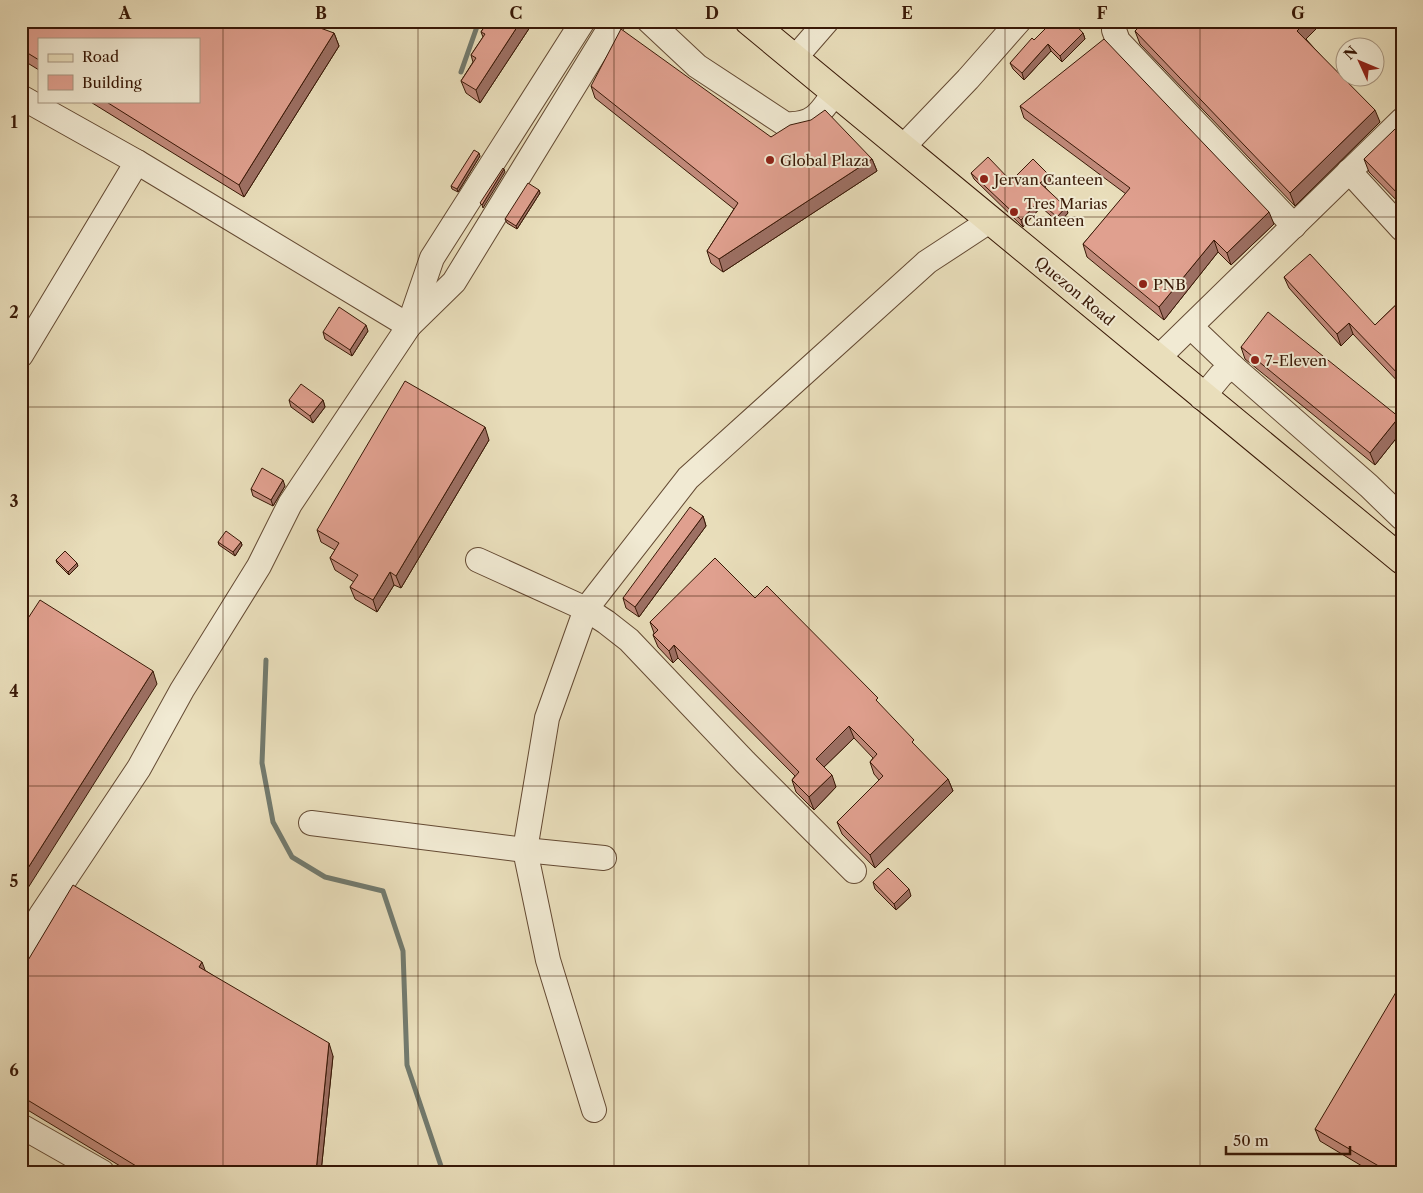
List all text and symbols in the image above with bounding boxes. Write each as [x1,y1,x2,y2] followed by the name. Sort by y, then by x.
[118,3,132,23] text: A
[315,3,327,23] text: B
[510,3,522,23] text: C
[705,3,719,23] text: D
[901,3,913,23] text: E
[1097,3,1108,23] text: F
[1291,3,1305,23] text: G
[38,38,200,102] legend
[1336,38,1386,88] north arrow
[1340,42,1361,64] text: N
[82,47,119,66] text: Road
[82,73,142,92] text: Building
[10,112,18,132] text: 1
[780,151,869,170] place label: Global Plaza
[764,154,776,166] marker: Global Plaza
[992,170,1104,189] place label: Jervan Canteen
[978,173,990,185] marker: Jervan Canteen
[1024,194,1108,230] place label: Tres Marias Canteen
[1008,206,1020,218] marker: Tres Marias Canteen
[1032,252,1118,330] street label: Quezon Road
[1153,275,1186,294] place label: PNB
[1137,278,1149,290] marker: PNB
[9,302,19,322] text: 2
[1265,351,1328,370] place label: 7-Eleven
[1249,354,1261,366] marker: 7-Eleven
[9,491,19,511] text: 3
[9,681,19,701] text: 4
[10,871,19,891] text: 5
[9,1060,19,1080] text: 6
[1226,1123,1349,1155] scale bar
[1233,1131,1269,1150] text: 50 m

